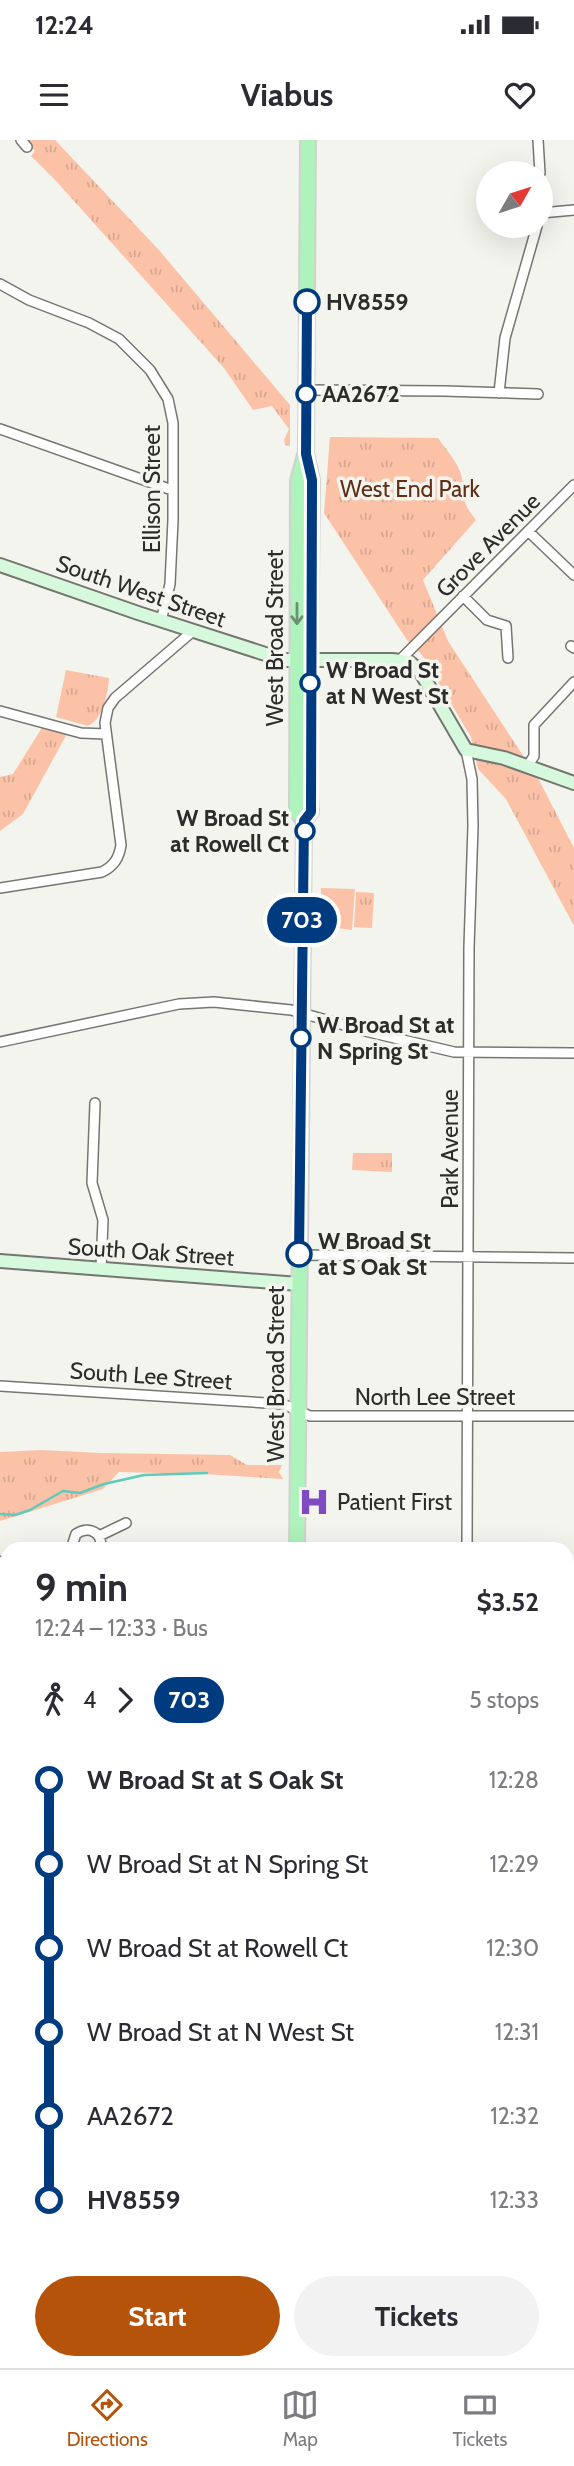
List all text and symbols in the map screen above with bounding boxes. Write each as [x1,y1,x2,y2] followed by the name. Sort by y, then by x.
[35,9,94,41] text: 12:24
[241,75,333,114] text: Viabus
[35,76,73,114] icon: menu
[501,76,539,114] icon: heart
[476,161,553,238] north arrow
[476,161,553,238] map controls
[326,288,409,316] place label: HV8559
[294,289,320,315] marker: HV8559
[322,380,400,408] place label: AA2672
[296,384,316,404] marker: AA2672
[138,425,166,553] street label: Ellison Street
[340,475,481,503] park label: West End Park
[430,487,546,603] street label: Grove Avenue
[52,549,230,633] street label: South West Street
[261,550,289,726] street label: West Broad Street
[290,603,304,626] one-way arrow
[326,656,449,710] place label: W Broad St at N West St
[300,673,320,693] marker: W Broad St at N West St
[170,804,289,858] place label: W Broad St at Rowell Ct
[295,821,315,841] marker: W Broad St at Rowell Ct
[262,897,342,943] line badge: 703
[281,905,323,934] text: 703
[317,1011,454,1065] place label: W Broad St at N Spring St
[291,1028,311,1048] marker: W Broad St at N Spring St
[436,1089,464,1209] street label: Park Avenue
[318,1227,431,1281] place label: W Broad St at S Oak St
[67,1232,235,1272] street label: South Oak Street
[286,1241,312,1267] marker: W Broad St at S Oak St
[262,1286,290,1462] street label: West Broad Street
[69,1356,233,1396] street label: South Lee Street
[355,1383,515,1411] street label: North Lee Street
[297,1485,331,1519] hospital icon: Patient First
[337,1488,452,1516] place label: Patient First
[35,1564,128,1611] text: 9 min
[476,1586,539,1618] text: $3.52
[35,1614,208,1642] text: 12:24 – 12:33 · Bus
[35,1681,73,1719] icon: walk
[106,1681,144,1719] icon: forward
[168,1685,210,1714] text: 703
[83,1686,96,1714] text: 4
[469,1686,539,1714] text: 5 stops
[87,1764,344,1796] text: W Broad St at S Oak St
[489,1766,539,1794] text: 12:28
[87,1848,368,1880] text: W Broad St at N Spring St
[490,1850,539,1878] text: 12:29
[87,1932,348,1964] text: W Broad St at Rowell Ct
[486,1934,539,1962] text: 12:30
[87,2016,354,2048] text: W Broad St at N West St
[495,2018,539,2046] text: 12:31
[87,2100,174,2132] text: AA2672
[490,2102,539,2130] text: 12:32
[87,2184,180,2216] text: HV8559
[490,2186,539,2214] text: 12:33
[35,2276,280,2356] button: Start
[294,2276,539,2356] button: Tickets
[67,2386,148,2451] tab: Directions
[281,2386,319,2451] tab: Map
[453,2386,507,2451] tab: Tickets

